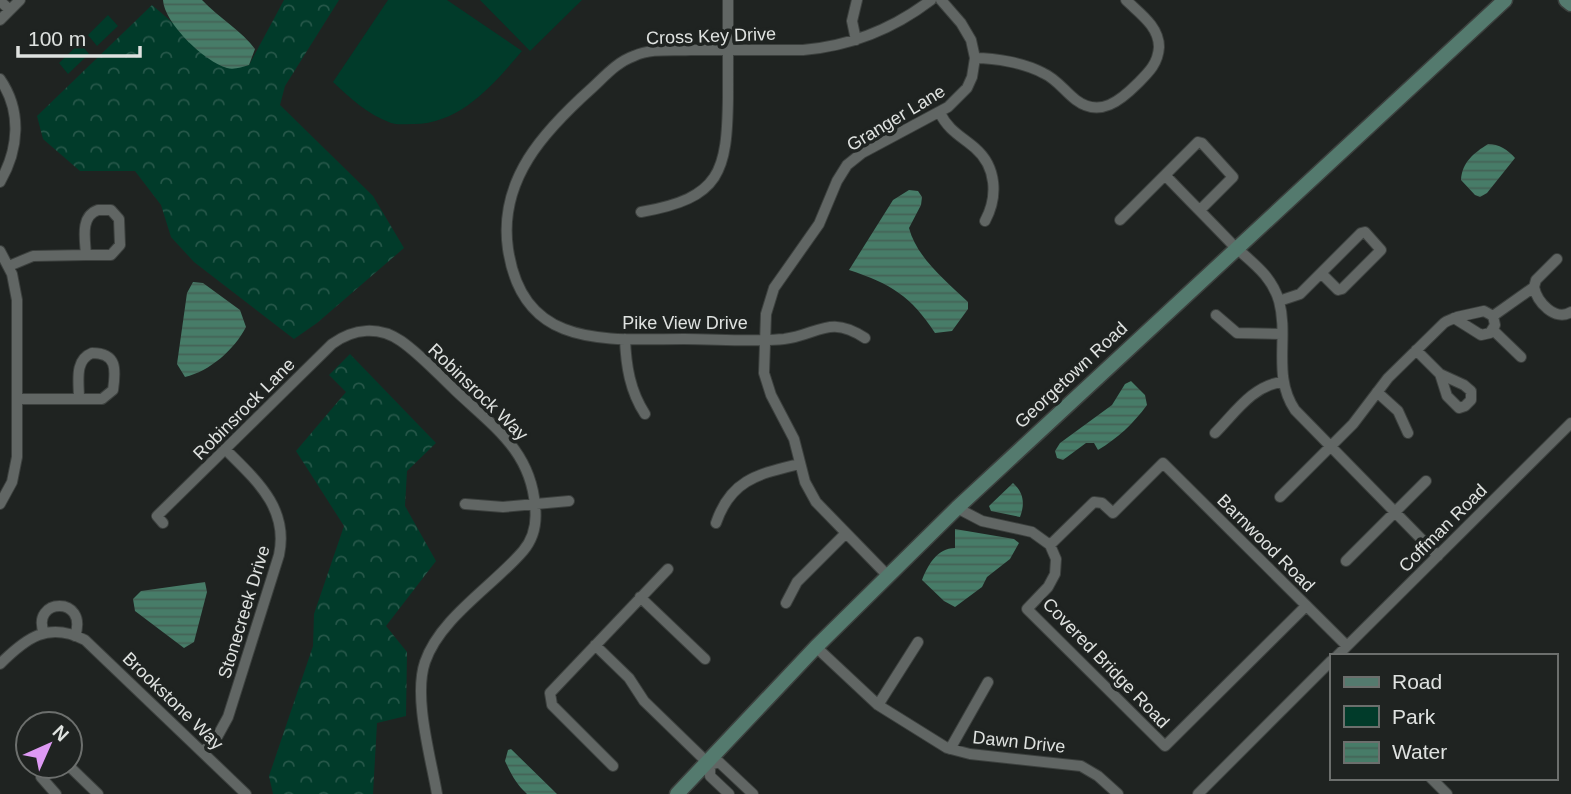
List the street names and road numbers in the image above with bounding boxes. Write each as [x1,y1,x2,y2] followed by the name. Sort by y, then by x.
[646,24,776,48] street label: Cross Key Drive
[843,81,949,155] street label: Granger Lane
[622,313,748,333] street label: Pike View Drive
[1011,318,1131,432] street label: Georgetown Road
[424,340,532,444] street label: Robinsrock Way
[189,354,299,464] street label: Robinsrock Lane
[1395,480,1491,576] street label: Coffman Road
[1213,490,1319,596] street label: Barnwood Road
[214,543,274,681] street label: Stonecreek Drive
[1039,594,1173,732] street label: Covered Bridge Road
[119,648,227,754] street label: Brookstone Way
[972,727,1066,757] street label: Dawn Drive

